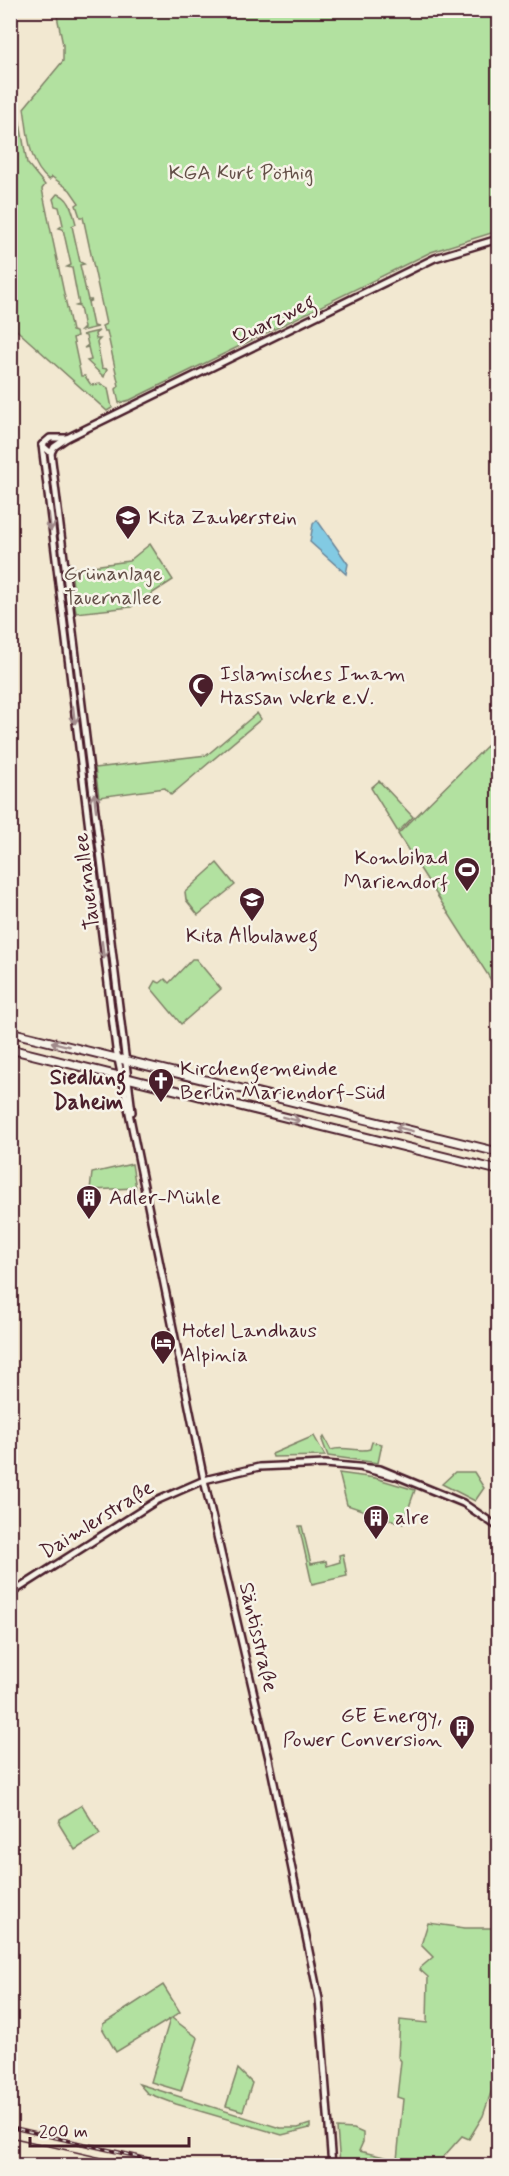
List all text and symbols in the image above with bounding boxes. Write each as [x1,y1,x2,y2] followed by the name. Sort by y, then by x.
[169,159,313,187] park label: KGA Kurt Pöthig
[228,288,321,354] street label: Quarzweg
[113,503,143,541] school or university icon: Kita Zauberstein
[148,504,297,532] place label: Kita Zauberstein
[45,511,56,531] one-way arrow
[63,560,163,612] park label: Grünanlage Tauernallee
[220,660,405,712] place label: Islamisches Imam Hassan Werk e.V.
[186,671,216,709] mosque icon: Islamisches Imam Hassan Werk e.V.
[69,705,80,725] one-way arrow
[89,793,100,812] one-way arrow
[67,831,107,931] street label: Tauernallee
[343,844,448,896] place label: Kombibad Mariendorf
[452,855,482,893] sports icon: Kombibad Mariendorf
[237,885,267,923] school or university icon: Kita Albulaweg
[186,922,318,952] place label: Kita Albulaweg
[98,940,109,960] one-way arrow
[51,1037,70,1049] one-way arrow
[180,1055,385,1107] place label: Kirchengemeinde Berlin Mariendorf-Süd
[50,1064,126,1117] district label: Siedlung Daheim
[146,1066,176,1104] church icon: Kirchengemeinde Berlin Mariendorf-Süd
[281,1113,300,1125] one-way arrow
[395,1122,414,1134] one-way arrow
[74,1183,104,1221] building icon: Adler-Mühle
[109,1184,221,1212] place label: Adler-Mühle
[182,1317,317,1369] place label: Hotel Landhaus Alpinia
[148,1328,178,1366] hotel icon: Hotel Landhaus Alpinia
[35,1474,159,1566] street label: Daimlerstraße
[361,1503,391,1541] building icon: alre
[395,1504,429,1532] place label: alre
[232,1579,284,1695] street label: Säntisstraße
[283,1702,443,1754] place label: GE Energy, Power Conversion
[447,1713,477,1751] building icon: GE Energy, Power Conversion
[30,2110,189,2148] scale bar
[39,2120,88,2144] text: 200 m

